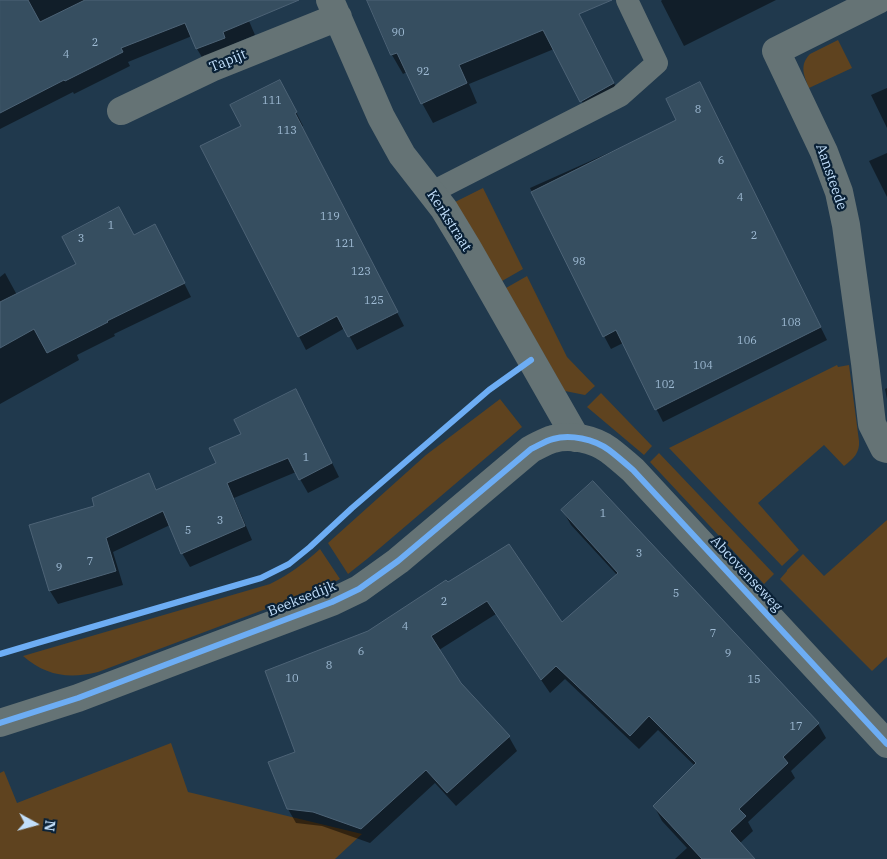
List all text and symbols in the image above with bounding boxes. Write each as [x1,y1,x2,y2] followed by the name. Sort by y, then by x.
[391,26,405,40] house number: 90
[92,36,98,50] house number: 2
[207,46,249,76] street label: Tapijt
[63,48,69,62] house number: 4
[416,65,430,79] house number: 92
[262,94,282,108] house number: 111
[695,103,701,117] house number: 8
[277,124,297,138] house number: 113
[812,142,850,212] street label: Aansteede
[718,154,724,168] house number: 6
[423,187,475,255] street label: Kerkstraat
[737,191,743,205] house number: 4
[320,210,340,224] house number: 119
[108,219,114,233] house number: 1
[751,229,757,243] house number: 2
[78,232,84,246] house number: 3
[335,237,355,251] house number: 121
[572,255,586,269] house number: 98
[351,265,371,279] house number: 123
[364,294,384,308] house number: 125
[781,316,801,330] house number: 108
[737,334,757,348] house number: 106
[693,359,713,373] house number: 104
[655,378,675,392] house number: 102
[303,451,309,465] house number: 1
[600,507,606,521] house number: 1
[217,514,223,528] house number: 3
[185,524,191,538] house number: 5
[707,533,785,615] street label: Abcovenseweg
[636,547,642,561] house number: 3
[87,555,93,569] house number: 7
[56,561,62,575] house number: 9
[265,578,339,620] street label: Beeksedijk
[673,587,679,601] house number: 5
[441,595,447,609] house number: 2
[402,620,408,634] house number: 4
[710,627,716,641] house number: 7
[358,645,364,659] house number: 6
[725,647,731,661] house number: 9
[326,659,332,673] house number: 8
[285,672,299,686] house number: 10
[747,673,761,687] house number: 15
[789,720,803,734] house number: 17
[10,799,60,849] north arrow
[40,819,59,832] text: N

